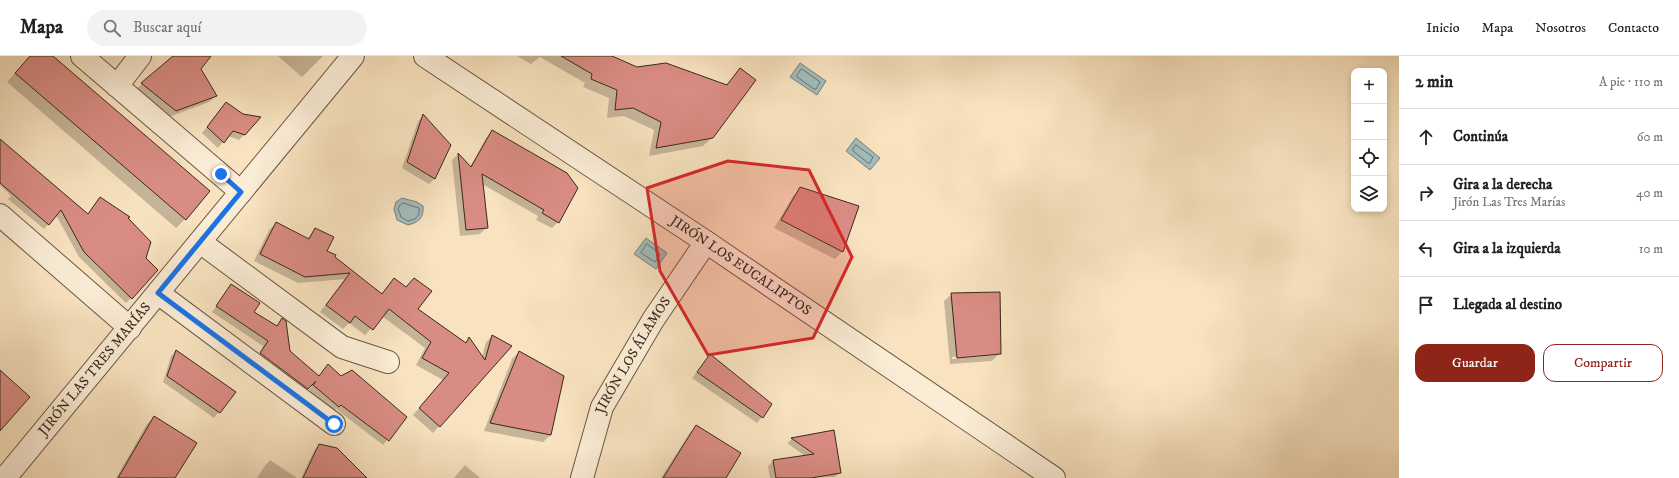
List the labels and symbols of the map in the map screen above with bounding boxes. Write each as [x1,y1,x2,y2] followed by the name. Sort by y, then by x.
[212,165,230,183] route end
[665,211,815,320] street label: JIRÓN LOS EUCALIPTOS
[591,293,675,418] street label: JIRÓN LOS ÁLAMOS
[33,299,155,441] street label: JIRÓN LAS TRES MARÍAS
[325,415,343,433] route start

